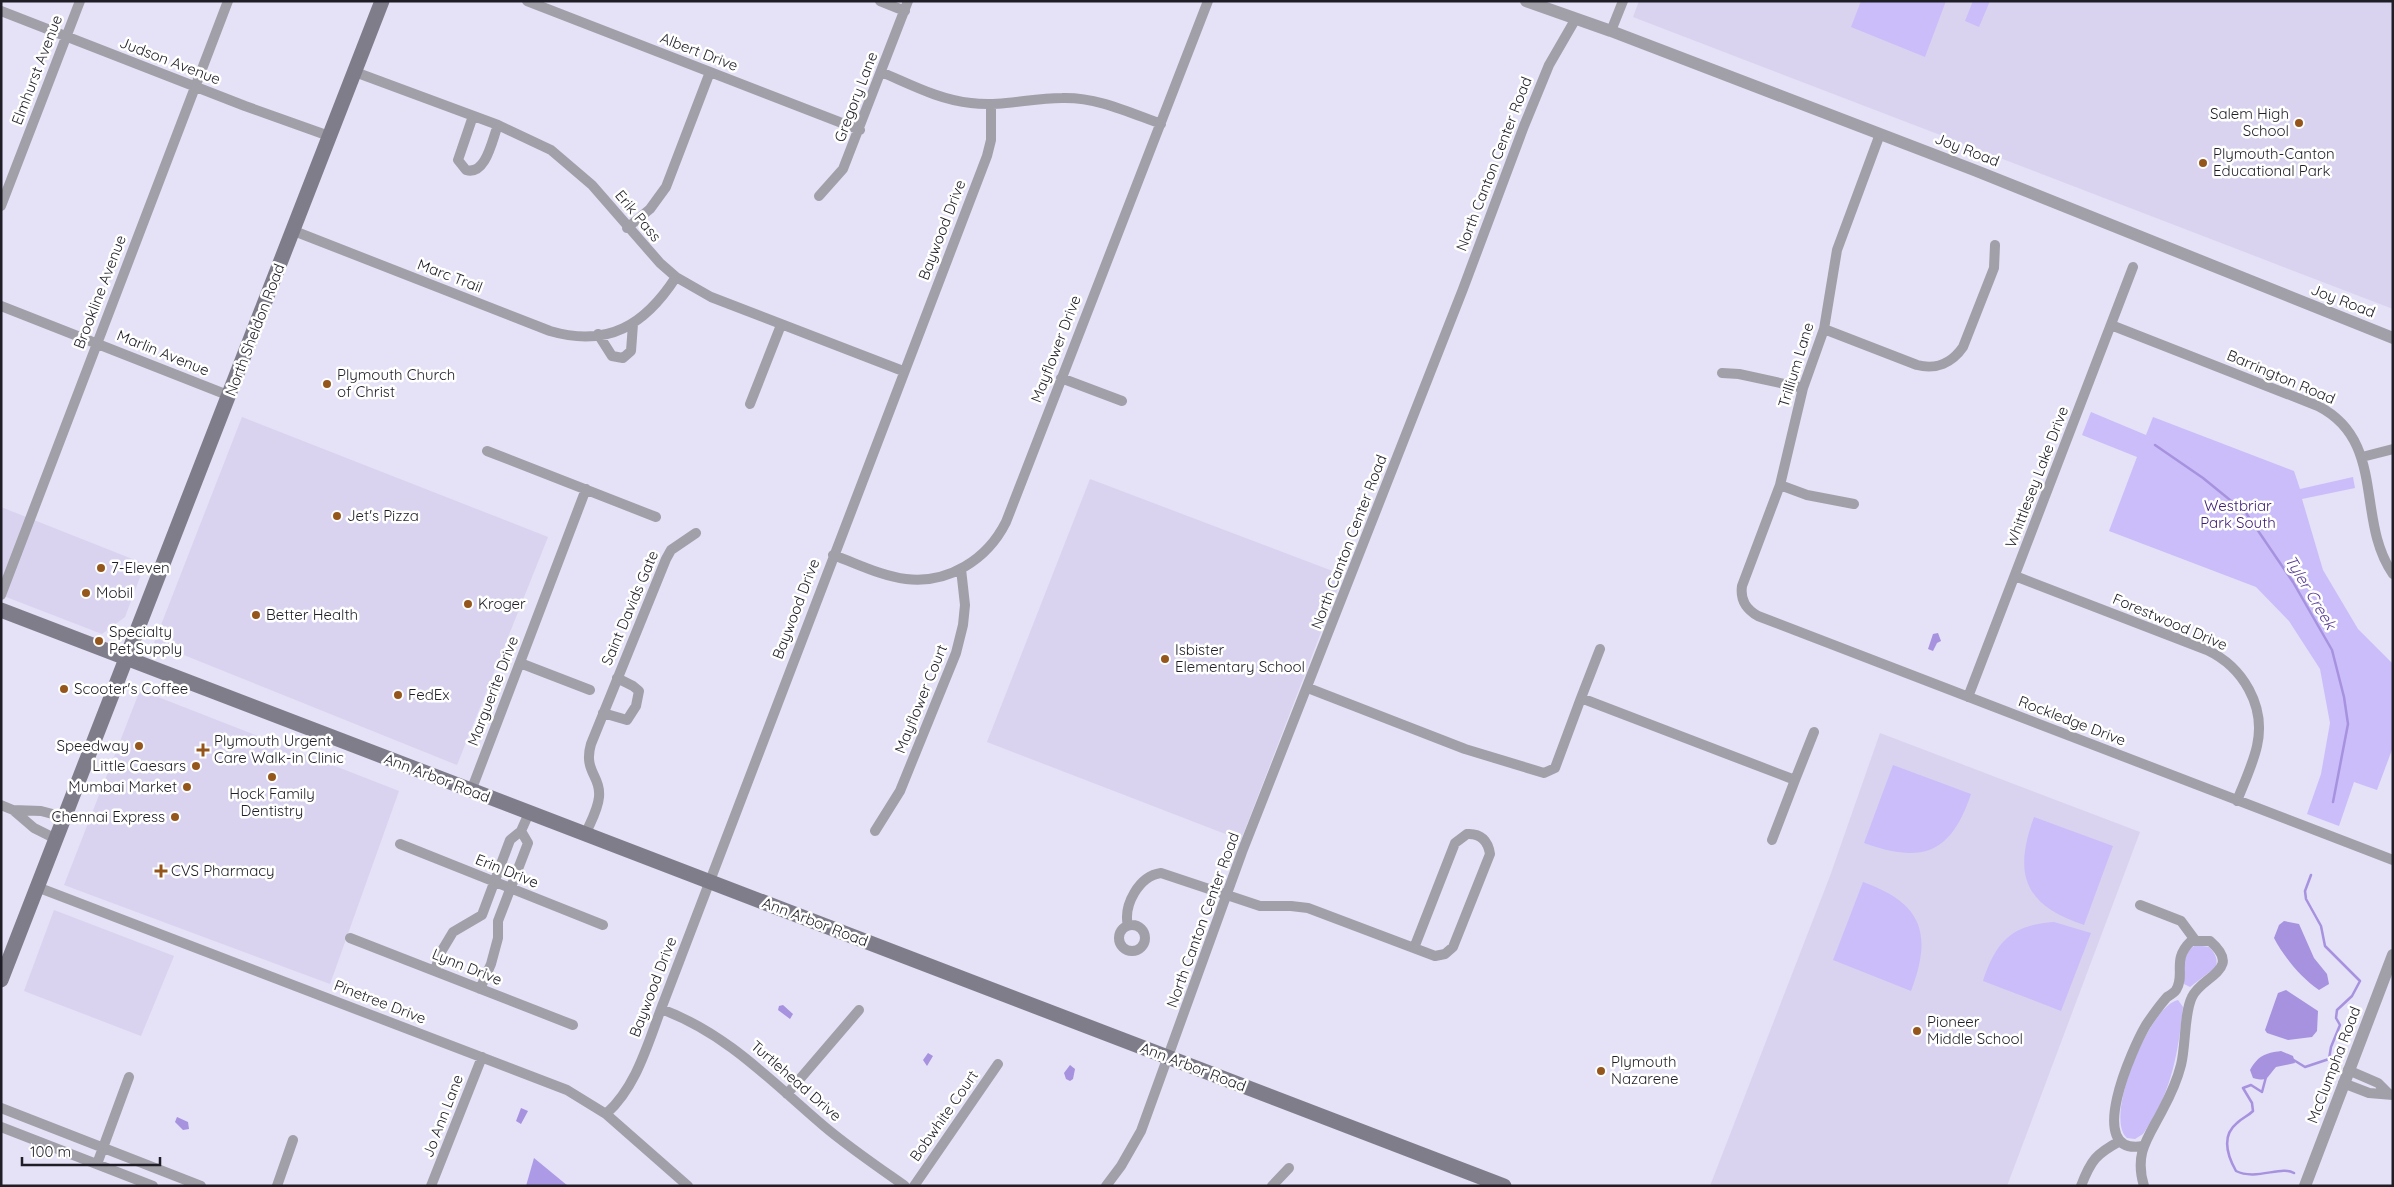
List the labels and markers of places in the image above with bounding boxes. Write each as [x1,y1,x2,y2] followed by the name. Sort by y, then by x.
[2210,104,2289,140] place label: Salem High School
[2293,117,2305,129] marker: Salem High School
[2213,144,2335,180] place label: Plymouth-Canton Educational Park
[2197,157,2209,169] marker: Plymouth-Canton Educational Park
[337,365,455,401] place label: Plymouth Church of Christ
[321,378,333,390] marker: Plymouth Church of Christ
[347,506,419,525] place label: Jet's Pizza
[331,510,343,522] marker: Jet's Pizza
[111,558,170,577] place label: 7-Eleven
[95,562,107,574] marker: 7-Eleven
[96,583,133,602] place label: Mobil
[80,587,92,599] marker: Mobil
[478,594,526,613] place label: Kroger
[462,598,474,610] marker: Kroger
[266,605,358,624] place label: Better Health
[250,609,262,621] marker: Better Health
[109,622,182,658] place label: Specialty Pet Supply
[93,635,105,647] marker: Specialty Pet Supply
[1175,640,1305,676] place label: Isbister Elementary School
[1159,653,1171,665] marker: Isbister Elementary School
[74,679,188,698] place label: Scooter's Coffee
[58,683,70,695] marker: Scooter's Coffee
[408,685,450,704] place label: FedEx
[392,689,404,701] marker: FedEx
[214,731,344,767] place label: Plymouth Urgent Care Walk-in Clinic
[56,736,129,755] place label: Speedway
[133,740,145,752] marker: Speedway
[196,743,210,757] marker: Plymouth Urgent Care Walk-in Clinic
[92,756,186,775] place label: Little Caesars
[190,760,202,772] marker: Little Caesars
[266,771,278,783] marker: Hock Family Dentistry
[68,777,177,796] place label: Mumbai Market
[181,781,193,793] marker: Mumbai Market
[229,784,315,820] place label: Hock Family Dentistry
[52,807,165,826] place label: Chennai Express
[169,811,181,823] marker: Chennai Express
[171,861,275,880] place label: CVS Pharmacy
[155,865,167,877] marker: CVS Pharmacy
[1927,1012,2023,1048] place label: Pioneer Middle School
[1911,1025,1923,1037] marker: Pioneer Middle School
[1611,1052,1678,1088] place label: Plymouth Nazarene
[1595,1065,1607,1077] marker: Plymouth Nazarene

